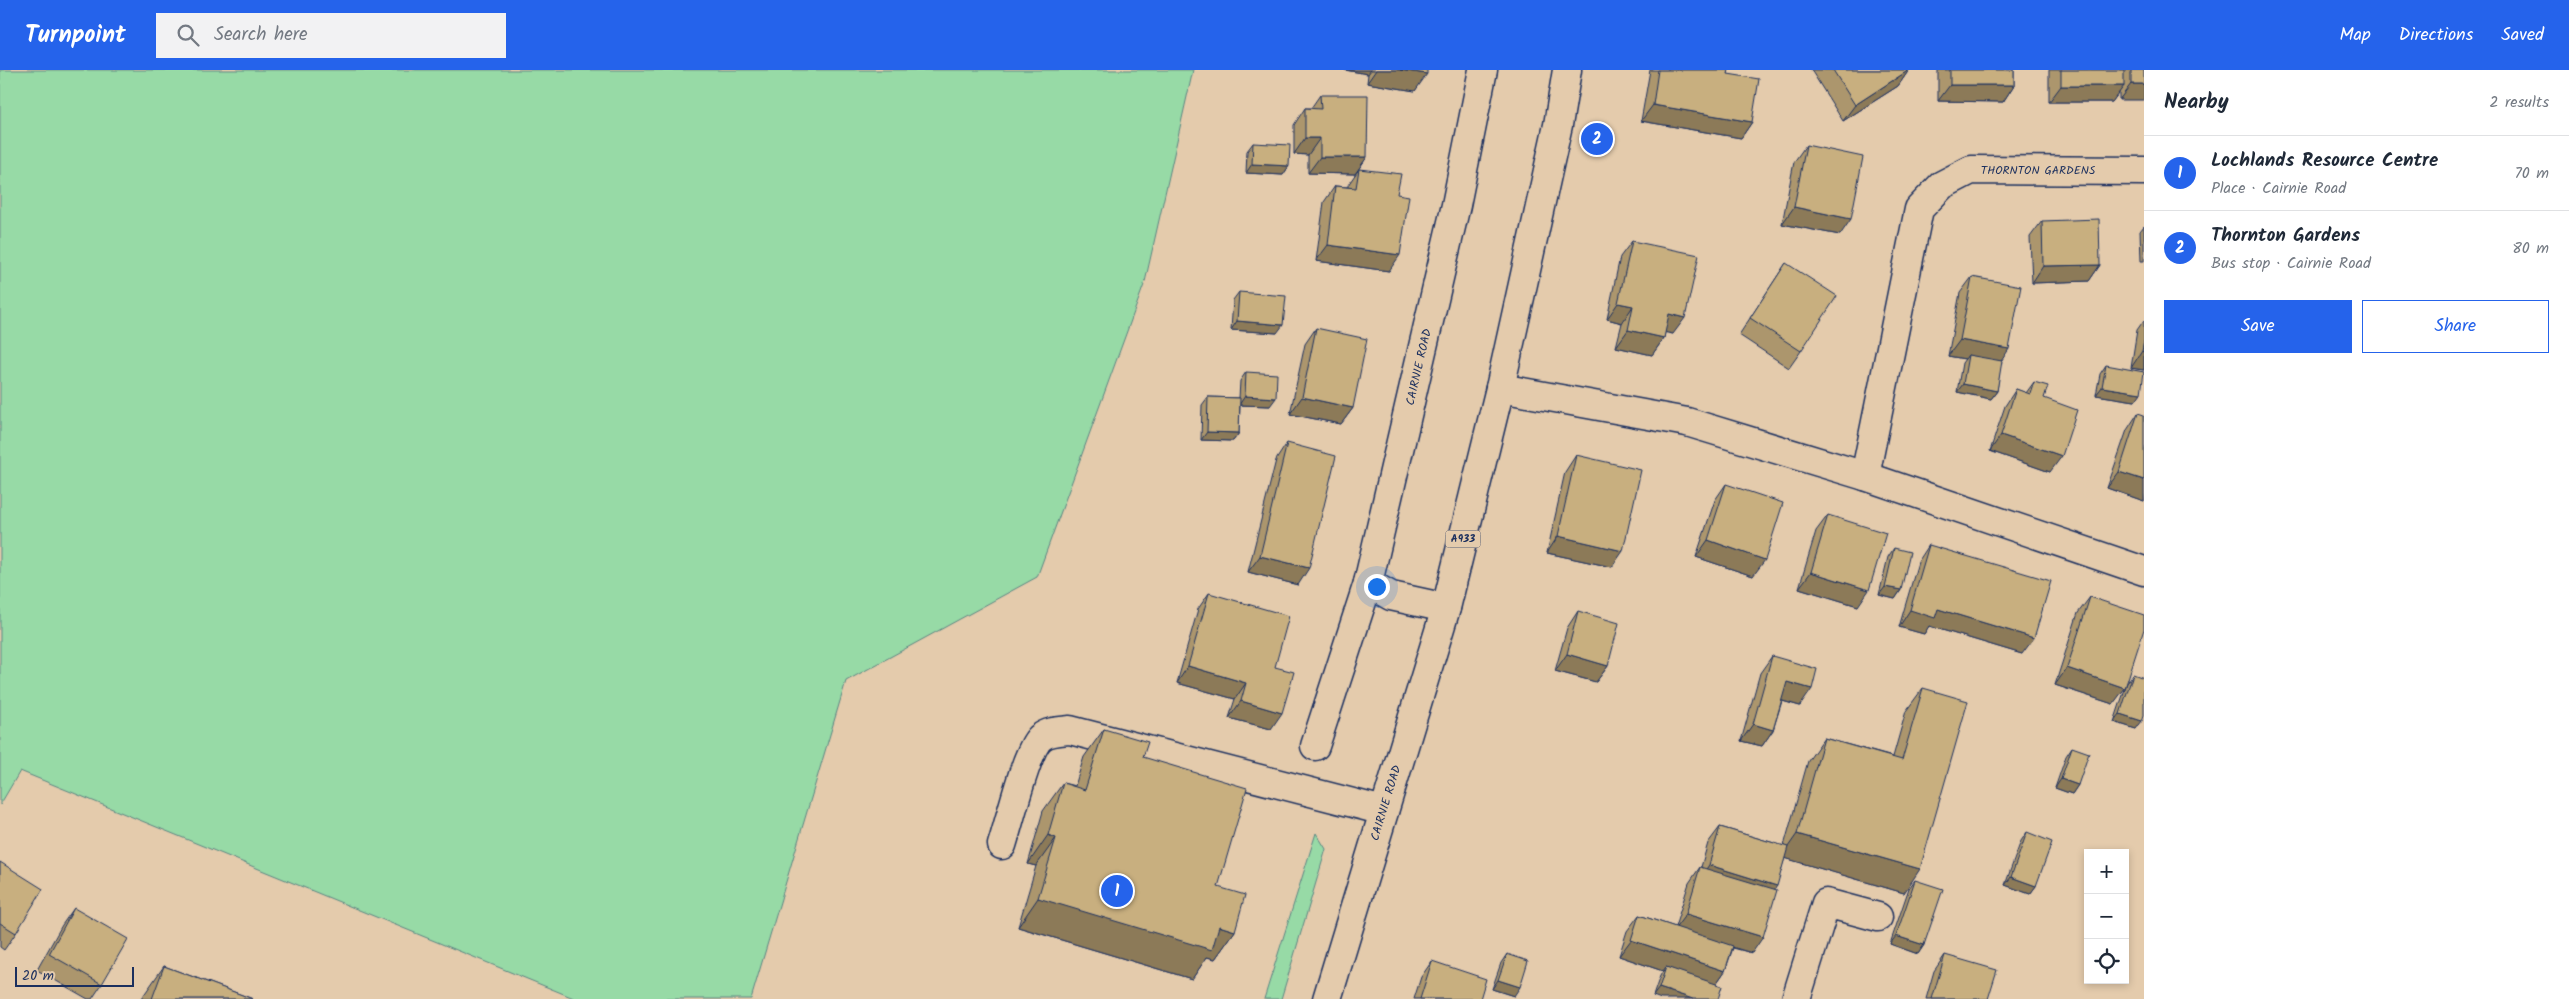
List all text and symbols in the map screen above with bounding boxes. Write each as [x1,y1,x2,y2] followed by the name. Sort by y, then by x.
[156,13,506,58] search box
[25,16,126,55] text: Turnpoint
[214,20,308,50] text: Search here
[174,21,202,49] icon: search
[2339,21,2371,50] text: Map
[2399,21,2473,50] text: Directions
[2501,21,2544,50] text: Saved
[2164,86,2229,119] text: Nearby
[2489,90,2549,115] text: 2 results
[1581,120,1613,158] pin: 2
[2211,146,2438,176] text: Lochlands Resource Centre
[1981,161,2096,180] street label: THORNTON GARDENS
[2178,161,2182,186] text: 1
[2514,161,2549,186] text: 70 m
[2211,176,2346,201] text: Place · Cairnie Road
[2211,221,2360,251] text: Thornton Gardens
[2175,236,2185,261] text: 2
[2512,236,2549,261] text: 80 m
[2211,251,2371,276] text: Bus stop · Cairnie Road
[2164,300,2352,353] button: Save
[2362,300,2549,353] button: Share
[1401,326,1437,407] street label: CAIRNIE ROAD
[1446,530,1480,548] road number: A933
[1364,574,1390,600] your location
[1365,763,1407,843] street label: CAIRNIE ROAD
[2084,849,2129,984] map controls
[2084,849,2129,894] button: +
[1101,872,1133,910] pin: 1
[2084,894,2129,939] button: −
[2084,939,2129,984] button: locate
[15,964,134,987] scale bar
[22,965,54,987] text: 20 m

